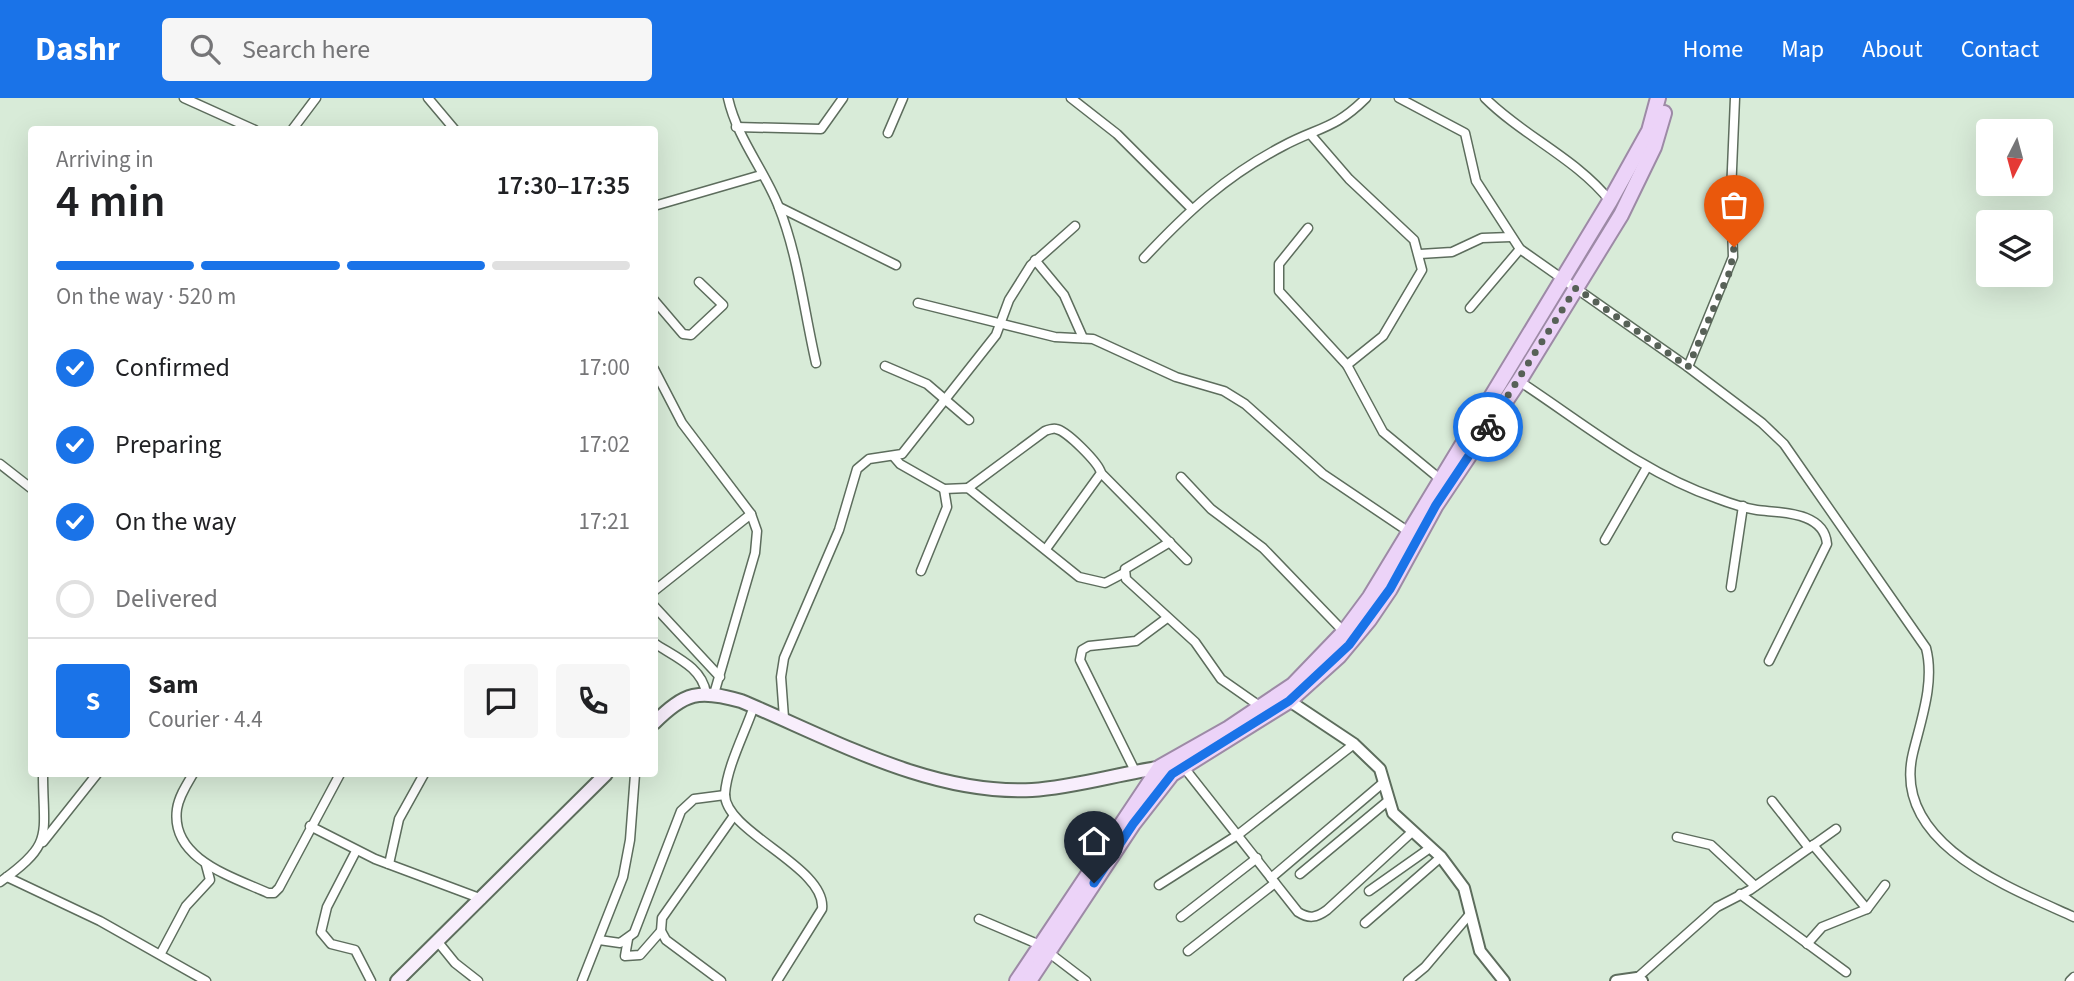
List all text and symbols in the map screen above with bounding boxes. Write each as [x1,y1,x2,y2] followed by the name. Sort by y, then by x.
[162,18,652,81] search box
[35,26,120,73] text: Dashr
[186,30,224,68] icon: search
[242,31,370,68] text: Search here
[1683,32,1743,67] text: Home
[1781,32,1824,67] text: Map
[1862,32,1923,67] text: About
[1961,32,2039,67] text: Contact
[1976,119,2053,196] north arrow
[1976,119,2053,287] map controls
[56,143,154,176] text: Arriving in
[497,167,630,204] text: 17:30–17:35
[56,169,165,234] text: 4 min
[1704,175,1764,247] pin
[1715,186,1753,224] icon: bag
[1976,210,2053,287] button: layers
[56,280,236,313] text: On the way · 520 m
[56,349,94,387] icon: check
[115,349,230,386] text: Confirmed
[579,351,630,384] text: 17:00
[1453,392,1523,462] courier
[1469,408,1507,446] icon: bike
[56,426,94,464] icon: check
[115,426,221,463] text: Preparing
[579,428,630,461] text: 17:02
[56,503,94,541] icon: check
[115,503,236,540] text: On the way
[579,505,630,538] text: 17:21
[115,580,218,617] text: Delivered
[464,664,538,738] button: chat
[556,664,630,738] button: phone
[148,666,198,703] text: Sam
[86,683,100,720] text: S
[148,703,263,736] text: Courier · 4.4
[1064,811,1124,883] pin
[1075,822,1113,860] icon: home

